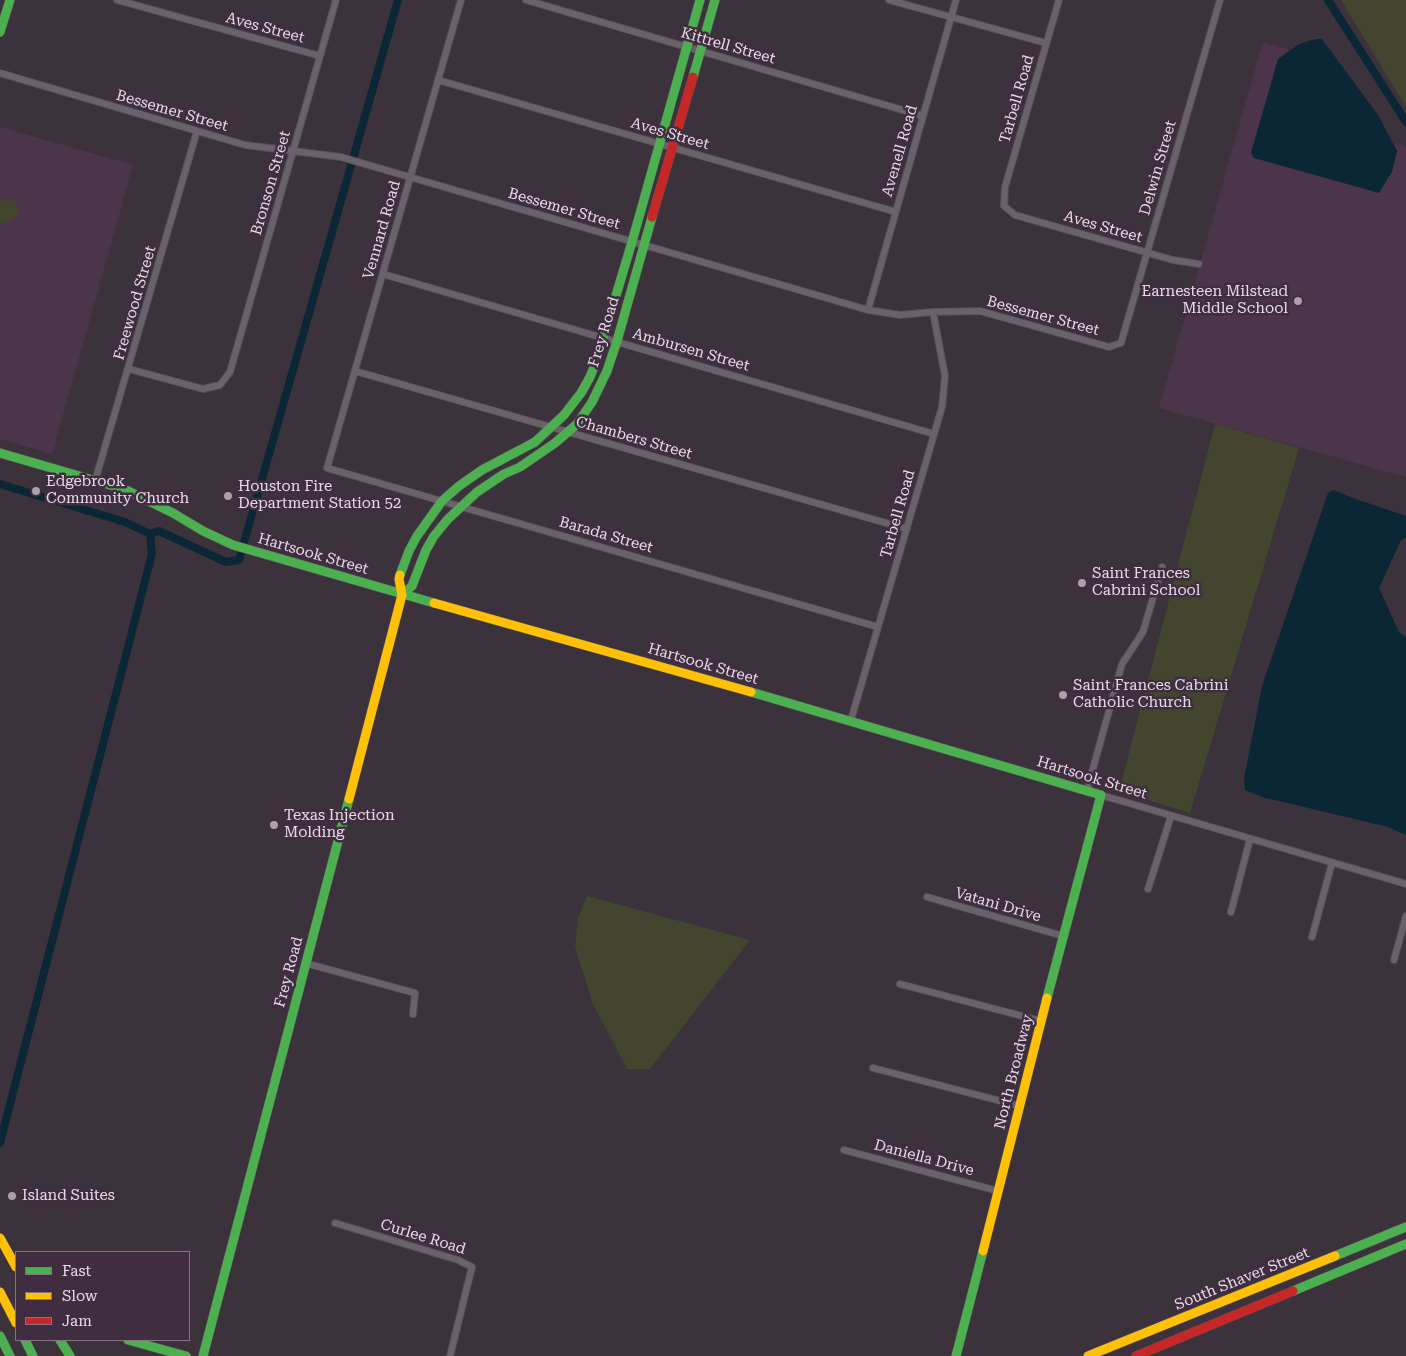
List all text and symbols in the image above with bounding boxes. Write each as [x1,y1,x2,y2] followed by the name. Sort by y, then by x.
[224,9,306,47] street label: Aves Street
[679,24,777,68] street label: Kittrell Street
[996,53,1038,145] street label: Tarbell Road
[114,86,230,136] street label: Bessemer Street
[878,103,922,199] street label: Avenell Road
[629,114,711,154] street label: Aves Street
[1136,118,1180,218] street label: Delwin Street
[248,129,294,237] street label: Bronson Street
[359,179,405,281] street label: Vennard Road
[506,184,622,234] street label: Bessemer Street
[1062,207,1144,247] street label: Aves Street
[110,244,160,362] street label: Freewood Street
[1141,283,1288,318] place label: Earnesteen Milstead Middle School
[985,292,1101,340] street label: Bessemer Street
[585,295,623,369] street label: Frey Road
[1292,295,1304,307] marker: Earnesteen Milstead Middle School
[630,325,752,375] street label: Ambursen Street
[574,413,694,463] street label: Chambers Street
[877,468,919,560] street label: Tarbell Road
[46,473,189,508] place label: Edgebrook Community Church
[238,478,401,513] place label: Houston Fire Department Station 52
[30,485,42,497] marker: Edgebrook Community Church
[222,490,234,502] marker: Houston Fire Department Station 52
[557,513,655,557] street label: Barada Street
[256,530,370,578] street label: Hartsook Street
[1092,565,1200,600] place label: Saint Frances Cabrini School
[1076,577,1088,589] marker: Saint Frances Cabrini School
[646,640,760,688] street label: Hartsook Street
[1073,677,1229,712] place label: Saint Frances Cabrini Catholic Church
[1057,689,1069,701] marker: Saint Frances Cabrini Catholic Church
[1035,753,1149,803] street label: Hartsook Street
[284,807,395,842] place label: Texas Injection Molding
[268,819,280,831] marker: Texas Injection Molding
[953,884,1043,926] street label: Vatani Drive
[271,935,307,1009] street label: Frey Road
[991,1013,1037,1131] street label: North Broadway
[872,1136,976,1180] street label: Daniella Drive
[22,1187,115,1205] place label: Island Suites
[6,1190,18,1202] marker: Island Suites
[378,1216,468,1258] street label: Curlee Road
[1172,1244,1312,1314] street label: South Shaver Street
[15,1251,190,1341] legend
[62,1262,91,1280] text: Fast
[62,1287,97,1305] text: Slow
[62,1312,92,1330] text: Jam

